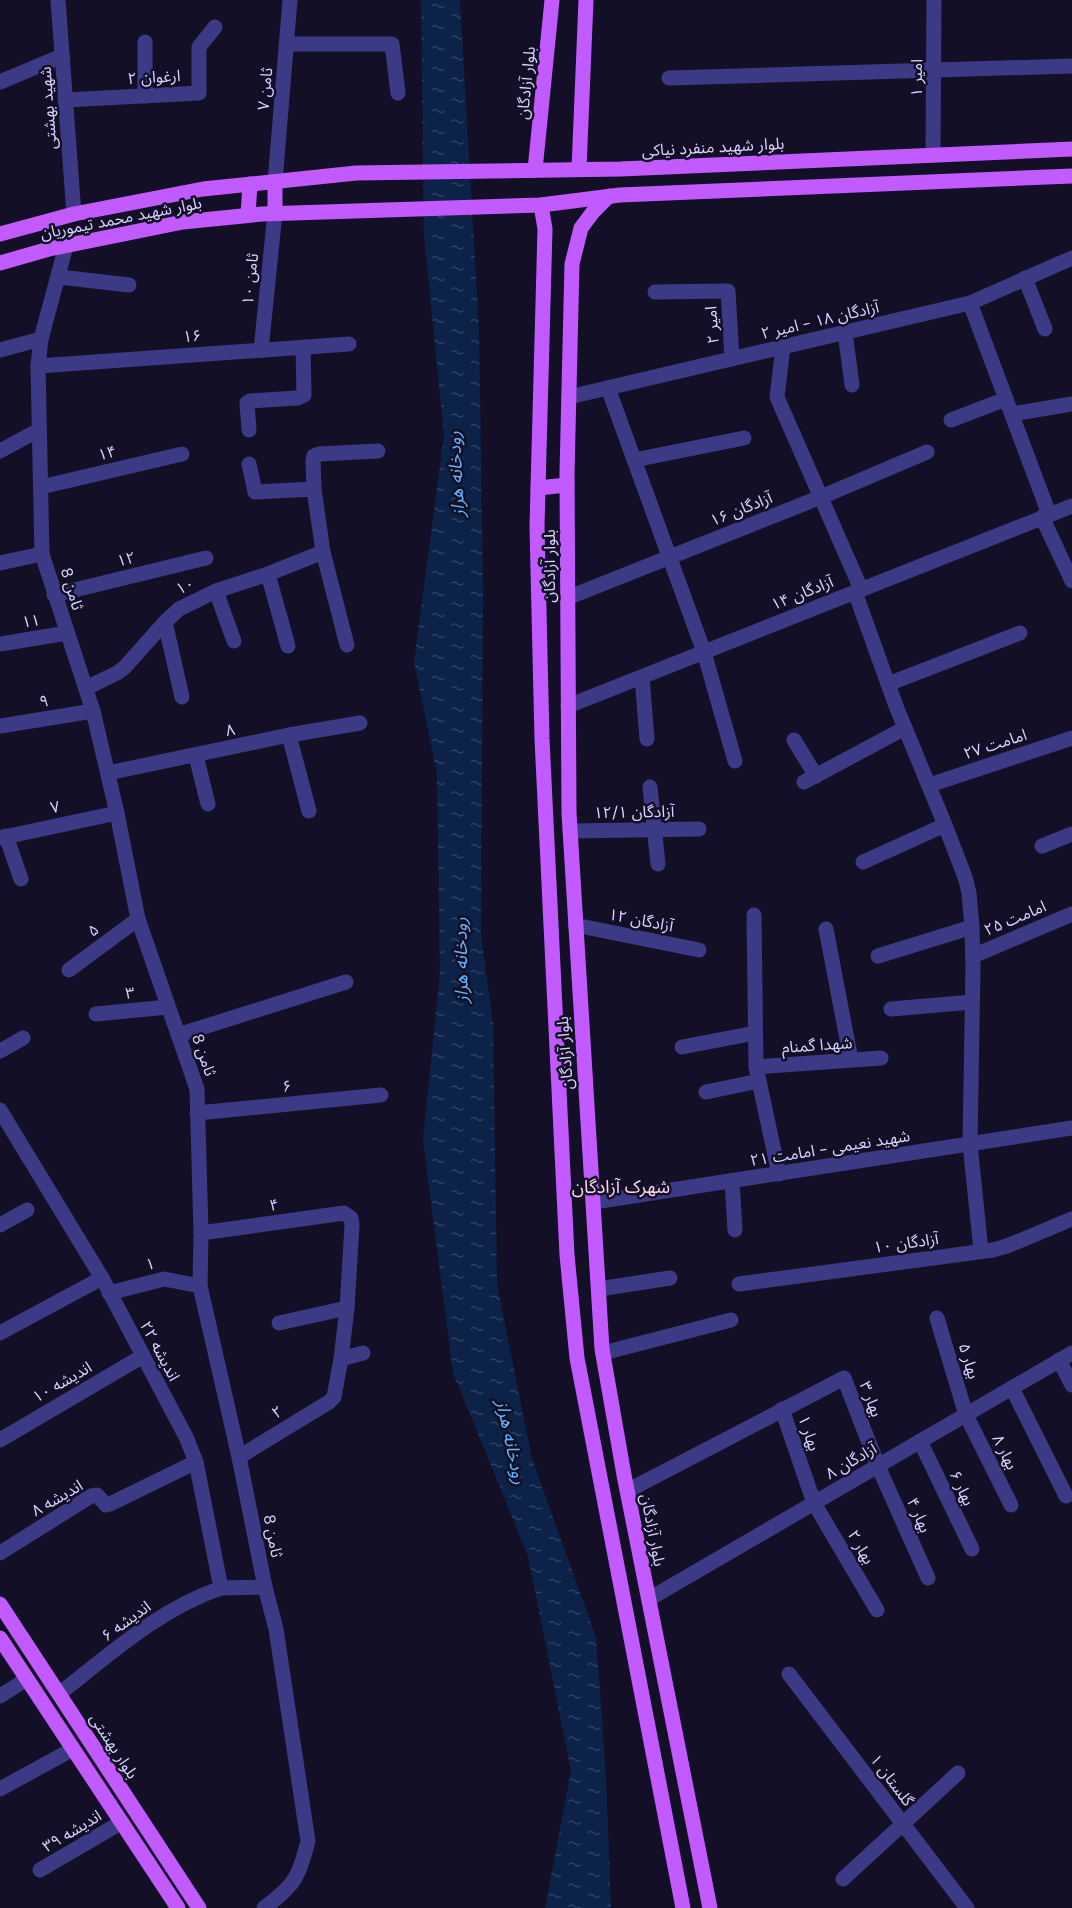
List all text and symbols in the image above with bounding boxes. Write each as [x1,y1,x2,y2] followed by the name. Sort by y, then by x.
[512,45,540,121] street label: بلوار آزادگان
[906,59,927,97] street label: امیر ۱
[127,65,181,89] street label: ارغوان ۲
[35,66,61,150] street label: شهید بهشتی
[253,66,277,111] street label: ثامن ۷
[641,133,785,161] street label: بلوار شهید منفرد نیاکی
[39,192,203,244] street label: بلوار شهید محمد تیموریان
[237,252,263,306] street label: ثامن ۱۰
[759,296,882,344] street label: آزادگان ۱۸ - امیر ۲
[700,305,724,345] street label: امیر ۲
[182,325,202,347] street label: ۱۶
[442,430,470,519] water label: رودخانه هراز
[96,441,118,465] street label: ۱۴
[707,487,777,531] street label: آزادگان ۱۶
[539,529,560,603] street label: بلوار آزادگان
[115,547,137,571] street label: ۱۲
[56,565,88,613] street label: ثامن 8
[768,571,838,615] street label: آزادگان ۱۴
[172,572,198,600] street label: ۱۰
[20,609,42,633] street label: ۱۱
[38,690,50,712] street label: ۹
[223,719,237,741] street label: ۸
[961,724,1029,764] street label: امامت ۲۷
[49,796,61,818] street label: ۷
[593,801,676,823] street label: آزادگان ۱۲/۱
[981,896,1049,940] street label: امامت ۲۵
[607,903,676,937] street label: آزادگان ۱۲
[448,917,474,1005] water label: رودخانه هراز
[83,919,103,941] street label: ۵
[124,982,136,1004] street label: ۳
[552,1016,578,1090] street label: بلوار آزادگان
[187,1031,221,1079] street label: ثامن 8
[781,1032,853,1060] street label: شهدا گمنام
[281,1075,293,1097] street label: ۶
[749,1125,911,1171] street label: شهید نعیمی - امامت ۲۱
[572,1175,670,1199] district label: شهرک آزادگان
[268,1194,280,1216] street label: ۴
[872,1228,941,1258] street label: آزادگان ۱۰
[143,1253,157,1275] street label: ۱
[135,1317,185,1385] street label: اندیشه ۲۲
[954,1341,984,1381] street label: بهار ۵
[28,1357,96,1407] street label: اندیشه ۱۰
[855,1378,887,1420] street label: بهار ۳
[490,1396,532,1487] water label: رودخانه هراز
[268,1401,286,1423] street label: ۲
[793,1412,825,1454] street label: بهار ۱
[988,1431,1022,1473] street label: بهار ۸
[821,1437,882,1484] street label: آزادگان ۸
[945,1467,979,1509] street label: بهار ۶
[27,1475,87,1521] street label: اندیشه ۸
[636,1492,670,1568] street label: بلوار آزادگان
[902,1494,936,1536] street label: بهار ۴
[259,1513,288,1560] street label: ثامن 8
[843,1526,879,1568] street label: بهار ۲
[97,1596,155,1646] street label: اندیشه ۶
[85,1709,143,1783] street label: بلوار بهشتی
[866,1750,919,1811] street label: گلستان ۱
[39,1805,105,1857] street label: اندیشه ۳۹

